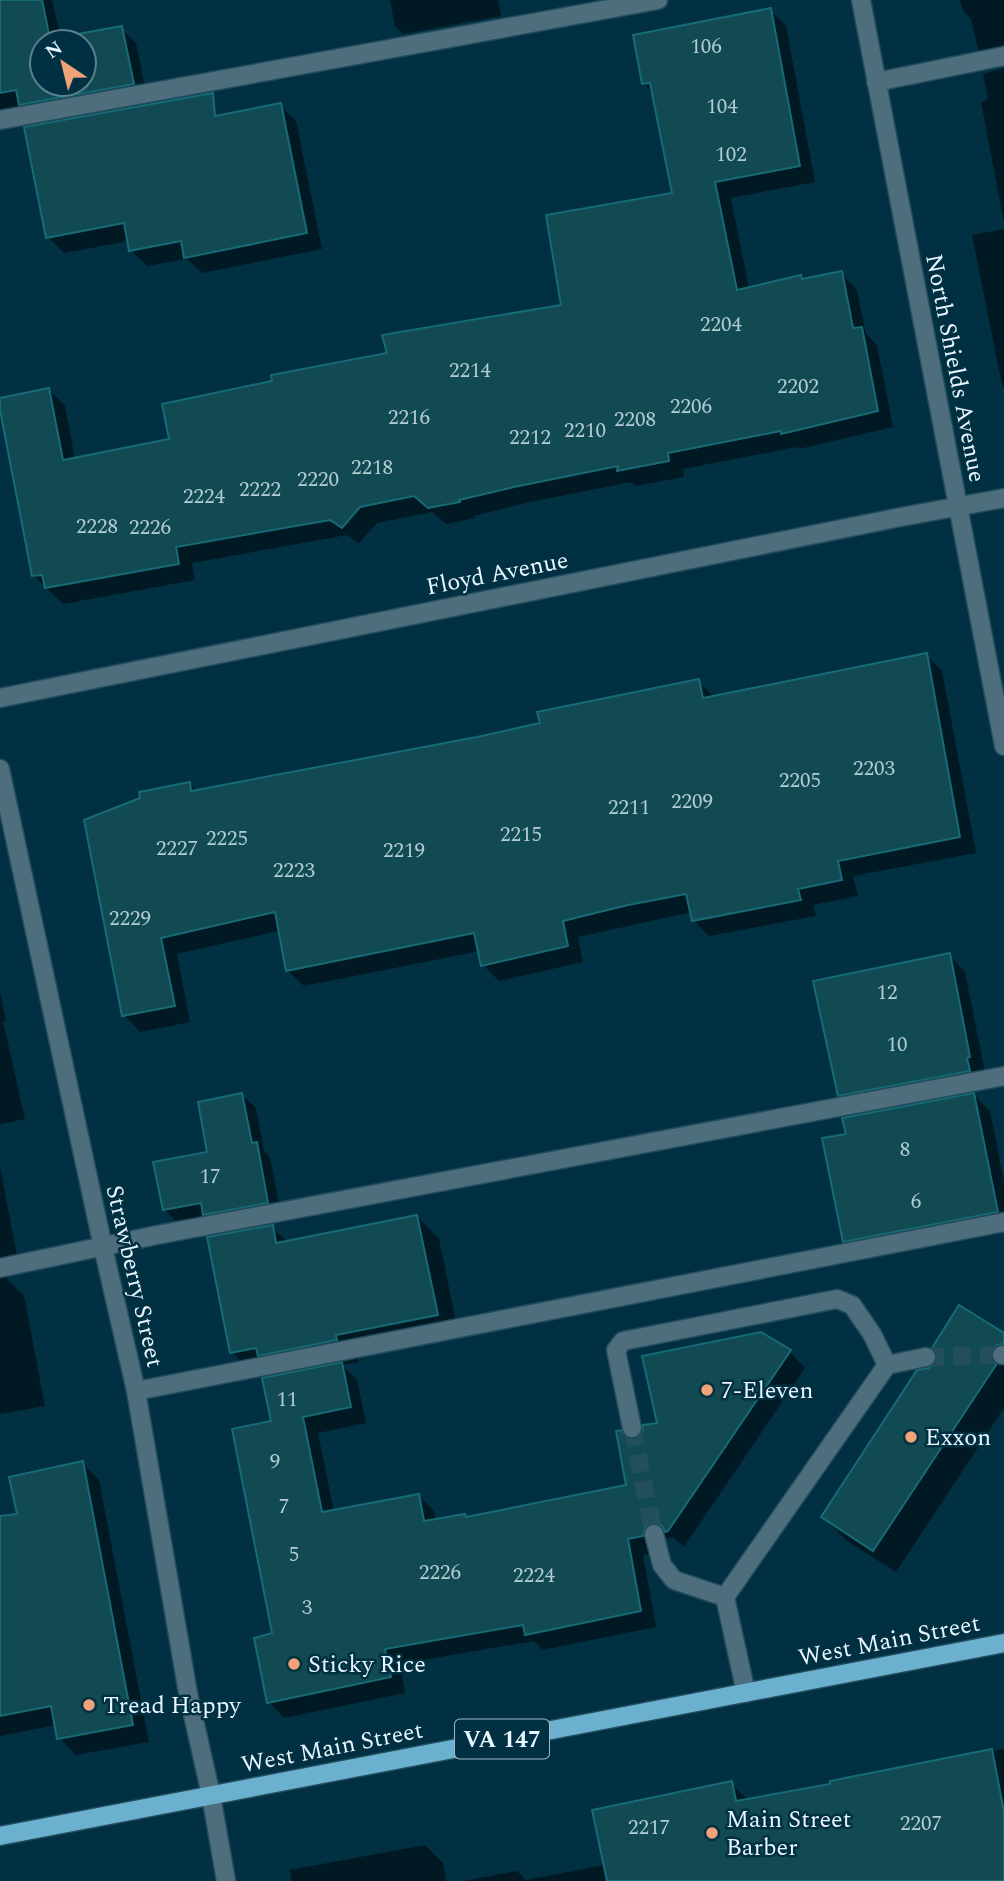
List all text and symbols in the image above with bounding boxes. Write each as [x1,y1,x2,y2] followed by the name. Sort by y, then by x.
[28,28,98,98] north arrow
[690,31,722,63] house number: 106
[39,34,69,67] text: N
[706,91,738,123] house number: 104
[715,139,747,171] house number: 102
[915,251,995,485] street label: North Shields Avenue
[700,309,742,341] house number: 2204
[449,355,491,387] house number: 2214
[777,371,819,403] house number: 2202
[670,391,712,423] house number: 2206
[388,402,430,434] house number: 2216
[614,404,656,436] house number: 2208
[564,415,606,447] house number: 2210
[509,422,551,454] house number: 2212
[351,452,393,484] house number: 2218
[297,464,339,496] house number: 2220
[239,474,281,506] house number: 2222
[183,481,225,513] house number: 2224
[76,511,118,543] house number: 2228
[129,512,171,544] house number: 2226
[423,543,572,605] street label: Floyd Avenue
[853,753,895,785] house number: 2203
[779,765,821,797] house number: 2205
[671,786,713,818] house number: 2209
[608,792,650,824] house number: 2211
[500,819,542,851] house number: 2215
[206,823,248,855] house number: 2225
[156,833,198,865] house number: 2227
[383,835,425,867] house number: 2219
[273,855,315,887] house number: 2223
[109,903,151,935] house number: 2229
[877,977,898,1009] house number: 12
[887,1029,908,1061] house number: 10
[900,1134,910,1166] house number: 8
[200,1161,221,1193] house number: 17
[96,1182,172,1371] street label: Strawberry Street
[911,1186,921,1218] house number: 6
[721,1373,813,1409] place label: 7-Eleven
[699,1382,715,1398] marker: 7-Eleven
[277,1384,298,1416] house number: 11
[925,1420,991,1456] place label: Exxon
[903,1429,919,1445] marker: Exxon
[270,1446,280,1478] house number: 9
[279,1491,289,1523] house number: 7
[289,1539,299,1571] house number: 5
[419,1557,461,1589] house number: 2226
[513,1560,555,1592] house number: 2224
[302,1592,313,1624] house number: 3
[795,1606,983,1676] street label: West Main Street
[308,1647,426,1683] place label: Sticky Rice
[286,1656,302,1672] marker: Sticky Rice
[103,1688,242,1724] place label: Tread Happy
[81,1697,97,1713] marker: Tread Happy
[238,1713,426,1783] street label: West Main Street
[455,1720,549,1758] road number: VA 147
[726,1802,851,1866] place label: Main Street Barber
[900,1808,942,1840] house number: 2207
[628,1812,670,1844] house number: 2217
[704,1825,720,1841] marker: Main Street Barber

